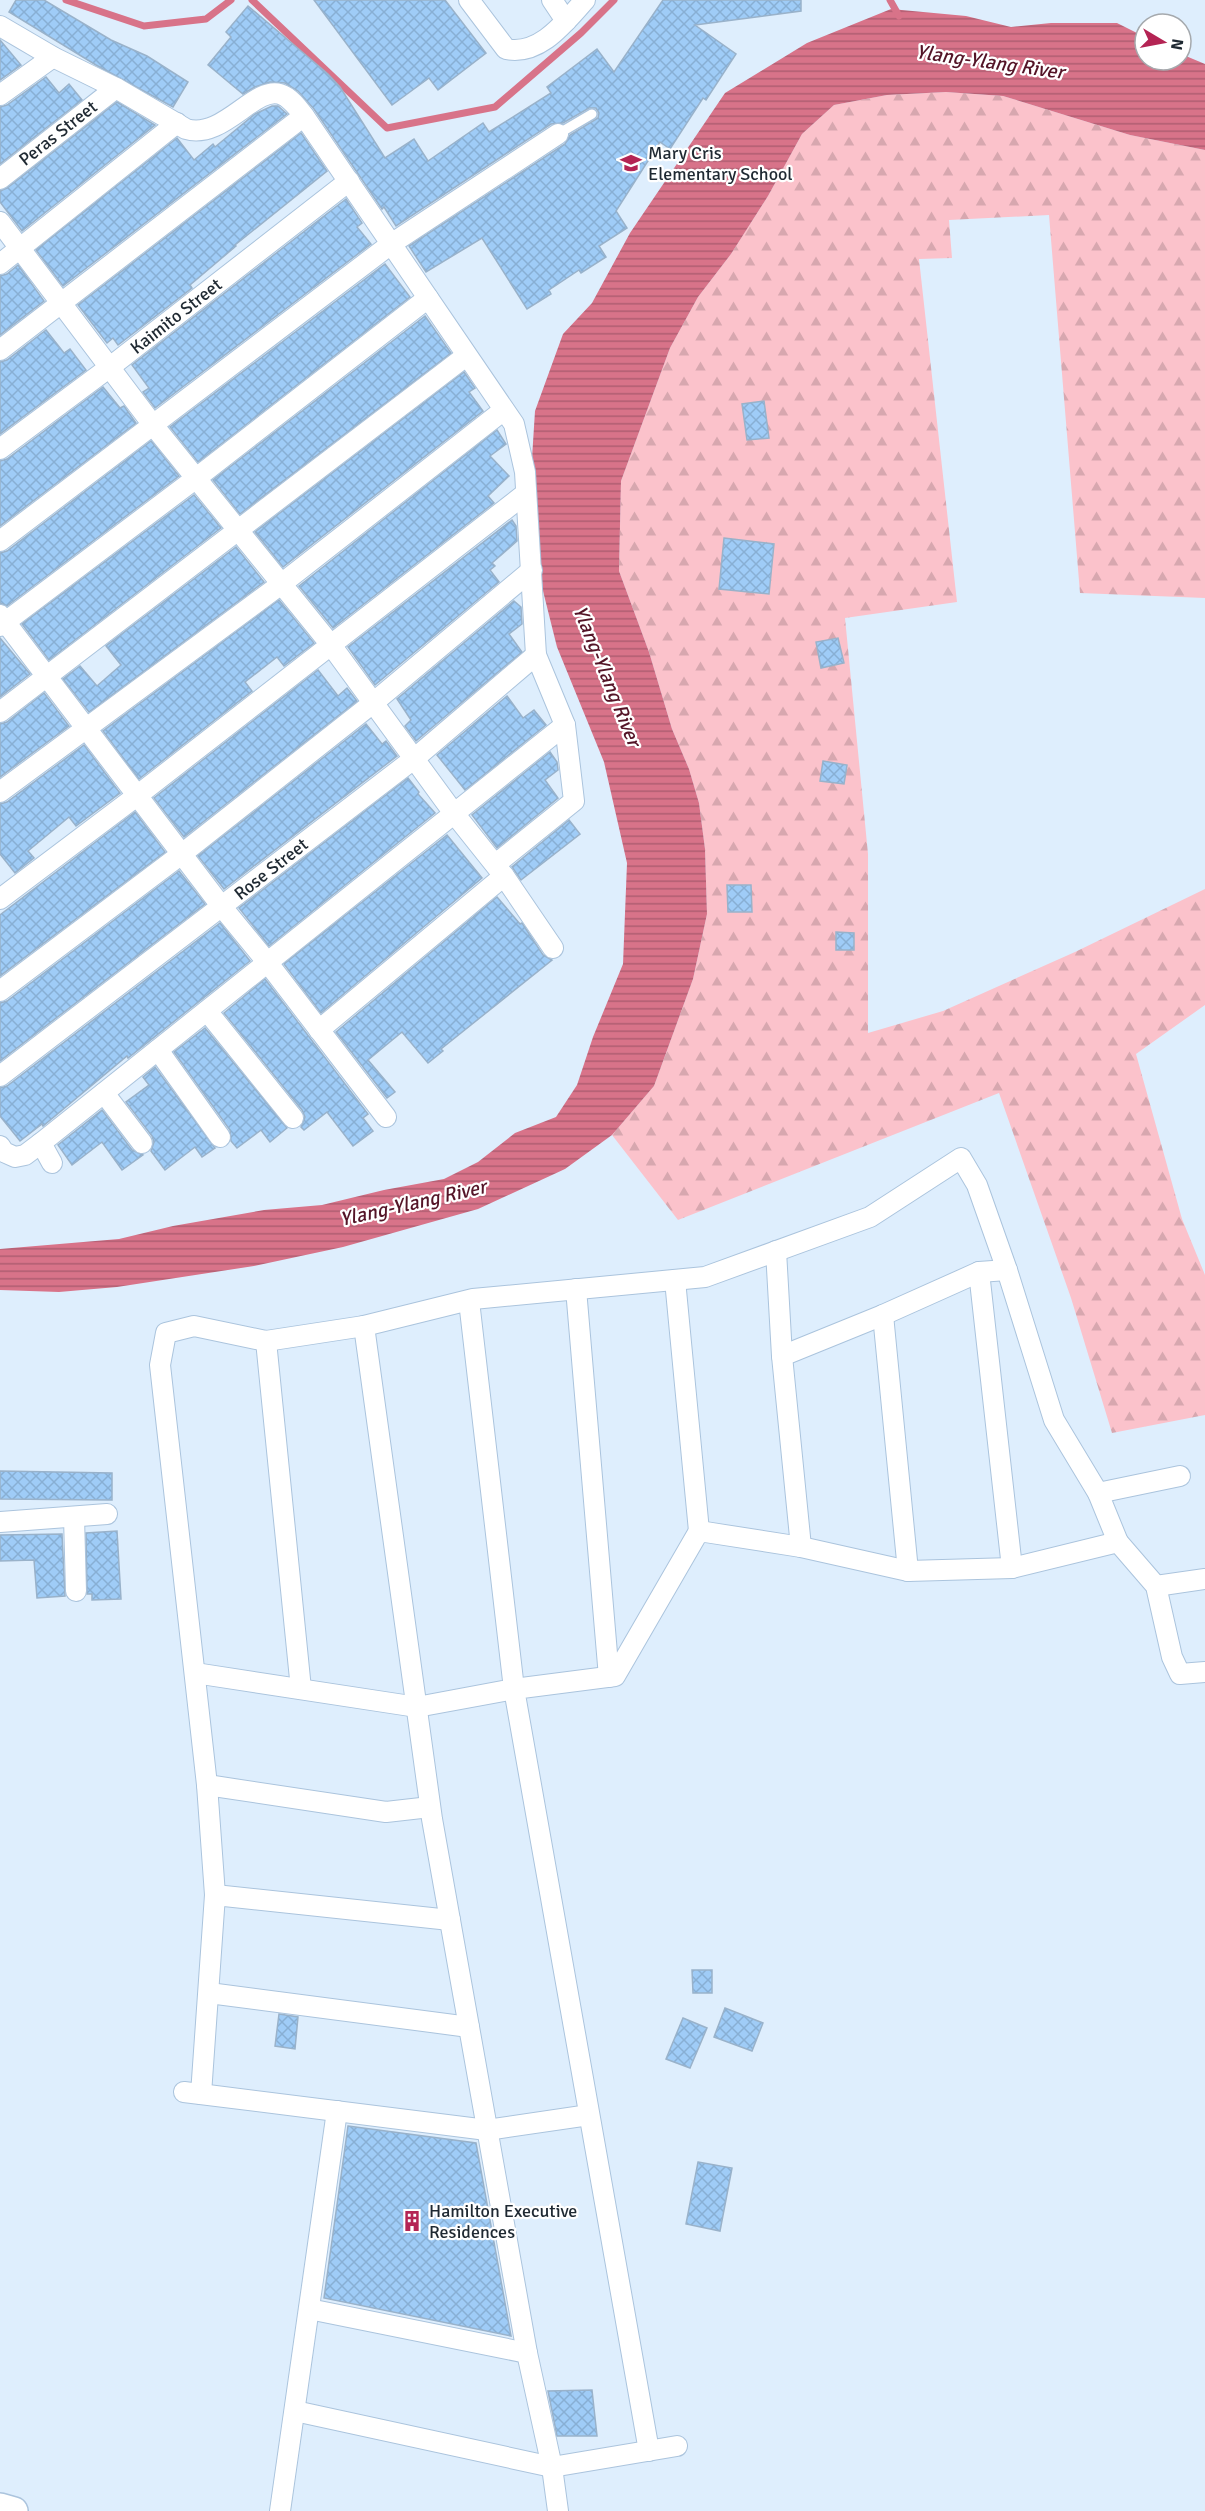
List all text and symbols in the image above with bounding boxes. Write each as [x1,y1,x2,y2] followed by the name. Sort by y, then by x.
[1133,12,1193,72] north arrow
[1166,37,1188,52] text: N
[914,39,1068,85] water label: Ylang-Ylang River
[15,96,101,170] street label: Peras Street
[648,142,793,185] place label: Mary Cris Elementary School
[619,151,643,175] school or university icon: Mary Cris Elementary School
[126,273,226,359] street label: Kaimito Street
[567,602,648,752] water label: Ylang-Ylang River
[230,833,312,905] street label: Rose Street
[338,1173,491,1232] water label: Ylang-Ylang River
[429,2200,577,2243] place label: Hamilton Executive Residences
[400,2209,424,2233] building icon: Hamilton Executive Residences

